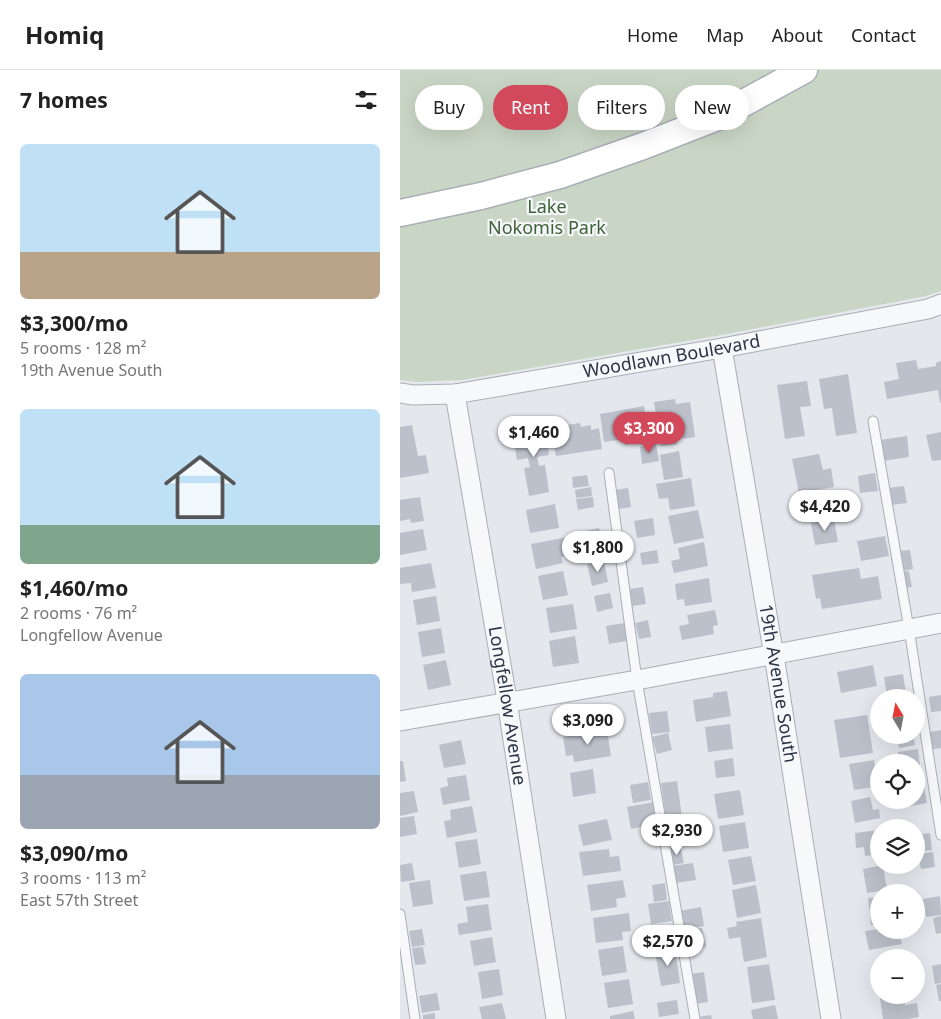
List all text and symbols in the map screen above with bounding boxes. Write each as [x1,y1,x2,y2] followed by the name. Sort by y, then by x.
[25,18,104,51] text: Homiq
[627,23,678,47] text: Home
[706,23,744,47] text: Map
[772,23,823,47] text: About
[851,23,916,47] text: Contact
[415,85,483,130] chip: Buy
[493,85,568,130] chip: Rent
[578,85,665,130] chip: Filters
[675,85,749,130] chip: New
[20,86,108,114] text: 7 homes
[352,86,380,114] icon: filters
[155,177,245,267] icon: home
[488,194,606,239] park label: Lake Nokomis Park
[20,309,128,337] text: $3,300/mo
[581,328,762,383] street label: Woodlawn Boulevard
[20,337,146,359] text: 5 rooms · 128 m²
[20,359,162,381] text: 19th Avenue South
[608,412,690,454] pin: $3,300
[493,416,575,458] pin: $1,460
[624,417,674,439] text: $3,300
[509,421,559,443] text: $1,460
[155,442,245,532] icon: home
[784,490,866,532] pin: $4,420
[800,495,850,517] text: $4,420
[557,530,639,573] pin: $1,800
[573,536,623,558] text: $1,800
[20,574,128,602] text: $1,460/mo
[20,602,137,624] text: 2 rooms · 76 m²
[754,602,804,764] street label: 19th Avenue South
[20,624,163,646] text: Longfellow Avenue
[484,624,533,787] street label: Longfellow Avenue
[870,689,925,744] north arrow
[870,689,925,1004] map controls
[547,704,629,746] pin: $3,090
[155,707,245,797] icon: home
[563,709,613,731] text: $3,090
[870,754,925,809] button: locate
[636,814,718,856] pin: $2,930
[652,819,702,841] text: $2,930
[870,819,925,874] button: layers
[20,839,128,867] text: $3,090/mo
[20,867,146,889] text: 3 rooms · 113 m²
[870,884,925,939] button: +
[20,889,138,911] text: East 57th Street
[627,924,709,967] pin: $2,570
[643,930,693,952] text: $2,570
[870,949,925,1004] button: −

